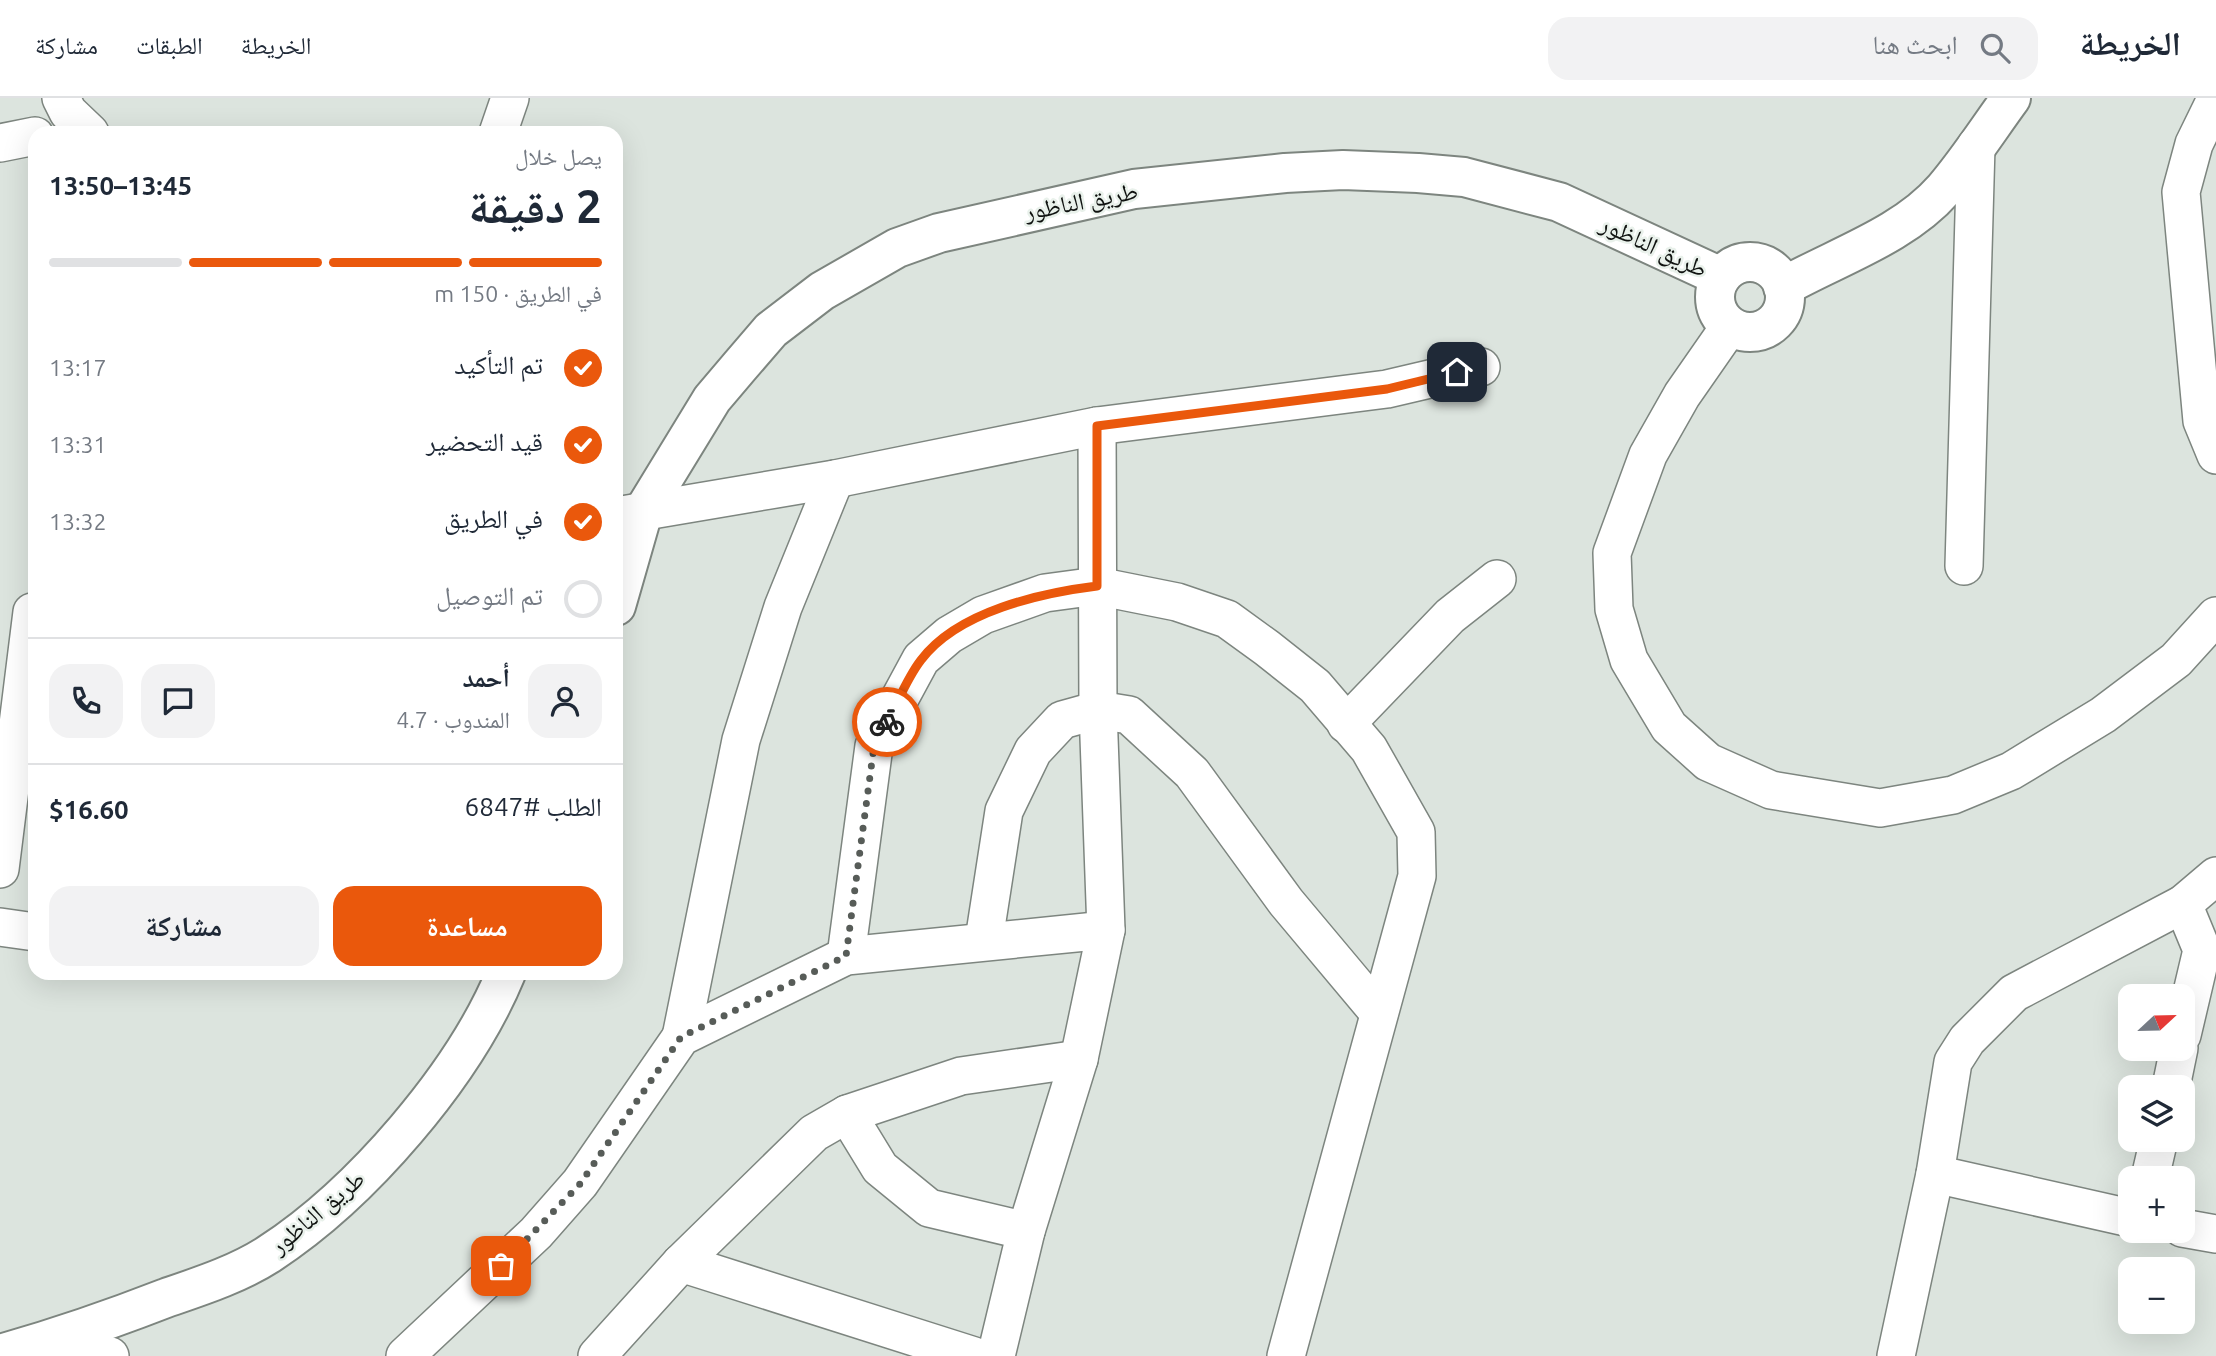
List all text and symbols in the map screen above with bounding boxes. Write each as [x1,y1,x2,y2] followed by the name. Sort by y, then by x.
[1548,17,2038,80] search box
[2080,24,2181,61] text: الخريطة
[1976,29,2014,67] icon: search
[1873,30,1958,59] text: ابحث هنا
[35,32,98,59] text: مشاركة
[136,32,203,59] text: الطبقات
[241,32,311,59] text: الخريطة
[515,144,602,169] text: يصل خلال
[49,171,192,200] text: 13:45–13:50
[1021,177,1140,226] street label: طريق الناظور
[469,180,602,232] text: 2 دقيقة
[1595,209,1712,283] street label: طريق الناظور
[434,281,602,306] text: في الطريق · 150 m
[1427,342,1487,402] pin
[564,349,602,387] icon: check
[454,350,543,379] text: تم التأكيد
[1438,353,1476,391] icon: home
[49,355,107,380] text: 13:17
[564,426,602,464] icon: check
[426,427,543,456] text: قيد التحضير
[49,432,107,457] text: 13:31
[564,503,602,541] icon: check
[444,504,543,533] text: في الطريق
[49,509,107,534] text: 13:32
[436,581,543,610] text: تم التوصيل
[462,663,510,692] text: أحمد
[49,664,123,738] button: phone
[141,664,215,738] button: chat
[528,664,602,738] button: person
[852,687,922,757] courier
[868,703,906,741] icon: bike
[396,707,510,732] text: المندوب · 4.7
[465,792,602,821] text: الطلب #6847
[49,795,129,824] text: $16.60
[49,886,319,966] button: مشاركة
[333,886,602,966] button: مساعدة
[2118,984,2194,1060] north arrow
[2118,984,2195,1334] map controls
[2118,1075,2195,1152] button: layers
[264,1165,370,1261] street label: طريق الناظور
[2118,1166,2195,1243] button: +
[471,1236,531,1296] pin
[482,1247,520,1285] icon: bag
[2118,1257,2195,1334] button: −

